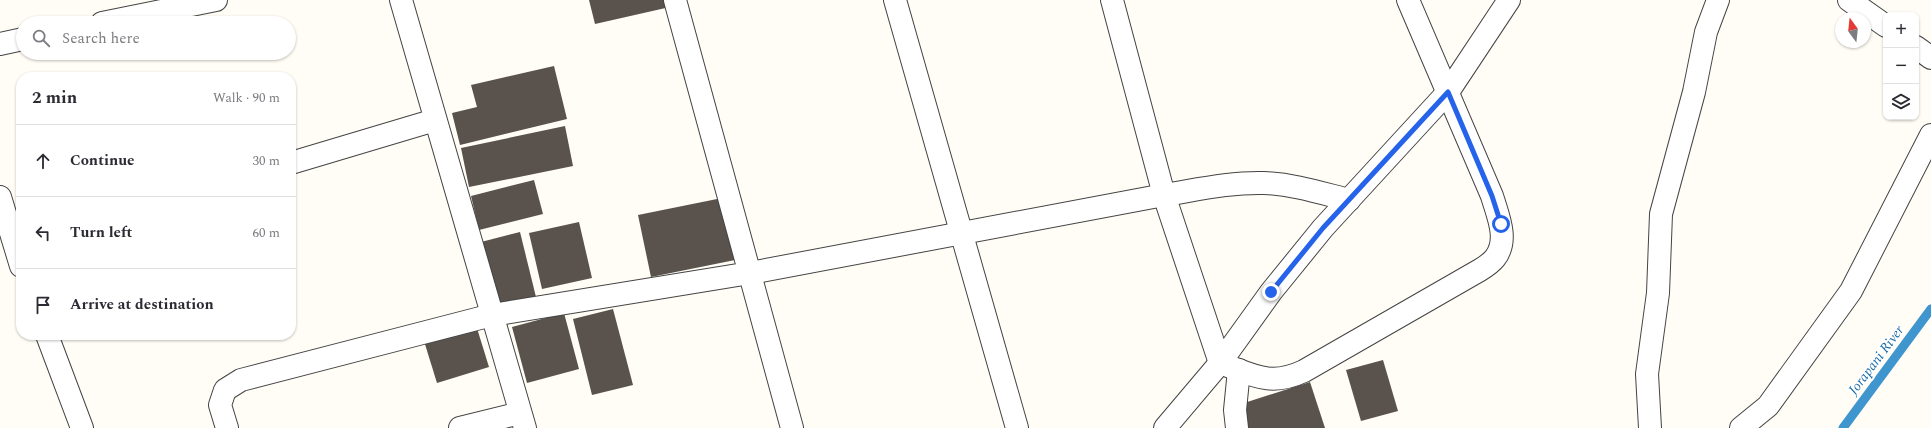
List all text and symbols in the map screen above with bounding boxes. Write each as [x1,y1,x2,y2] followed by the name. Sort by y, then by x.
[1835,12,1871,48] north arrow
[1883,12,1919,120] map controls
[1883,12,1919,48] button: +
[16,16,296,60] search box
[30,27,52,49] icon: search
[62,27,140,50] text: Search here
[1883,48,1919,84] button: −
[1883,84,1919,120] button: layers
[32,85,77,111] text: 2 min
[213,88,280,108] text: Walk · 90 m
[70,149,135,172] text: Continue
[32,150,54,172] icon: ahead
[253,151,280,171] text: 30 m
[1492,215,1510,233] route start
[70,221,132,244] text: Turn left
[32,222,54,244] icon: left
[253,223,280,243] text: 60 m
[1262,283,1280,301] route end
[70,293,214,316] text: Arrive at destination
[32,294,54,316] icon: arrive
[1842,321,1909,400] water label: Jorapani River

